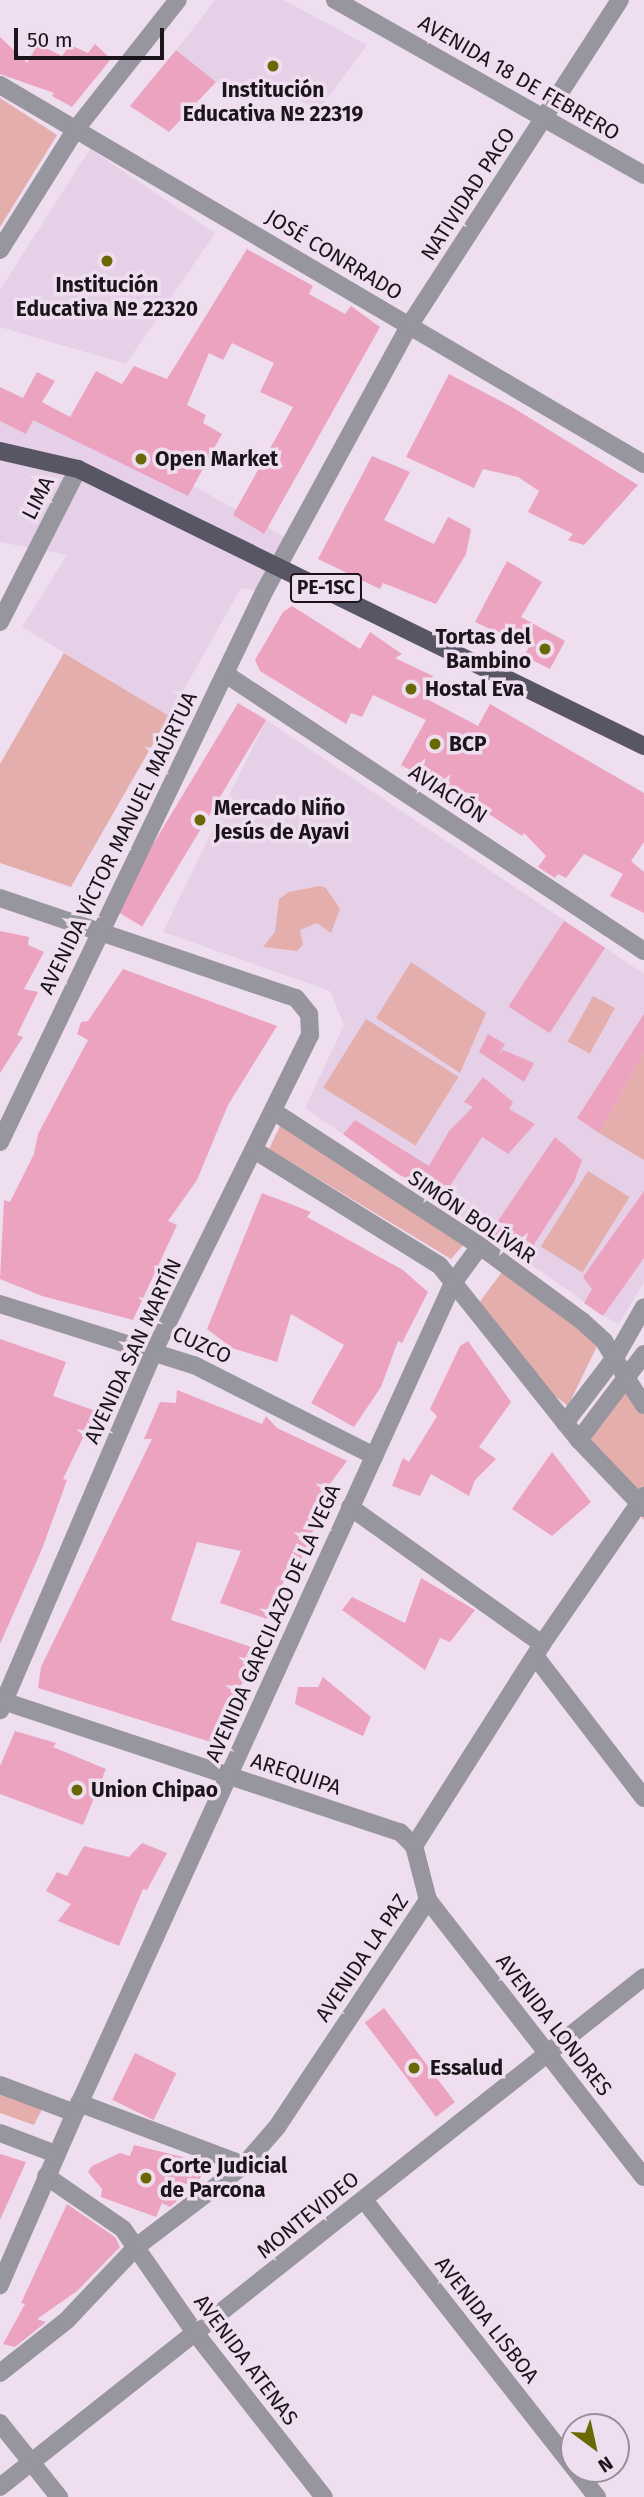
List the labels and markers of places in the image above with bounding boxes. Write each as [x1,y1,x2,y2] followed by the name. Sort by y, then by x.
[265,58,281,74] marker: Institución Educativa Nº 22319
[183,77,363,127] place label: Institución Educativa Nº 22319
[99,253,115,269] marker: Institución Educativa Nº 22320
[16,272,198,322] place label: Institución Educativa Nº 22320
[155,446,278,472] place label: Open Market
[133,451,149,467] marker: Open Market
[435,624,531,674] place label: Tortas del Bambino
[537,641,553,657] marker: Tortas del Bambino
[425,676,524,702] place label: Hostal Eva
[403,681,419,697] marker: Hostal Eva
[449,731,487,757] place label: BCP
[427,736,443,752] marker: BCP
[214,795,349,845] place label: Mercado Niño Jesús de Ayavi
[192,812,208,828] marker: Mercado Niño Jesús de Ayavi
[91,1777,218,1803] place label: Union Chipao
[69,1782,85,1798] marker: Union Chipao
[430,2055,503,2081] place label: Essalud
[404,2058,424,2078] marker: Essalud
[160,2153,287,2203] place label: Corte Judicial de Parcona
[138,2170,154,2186] marker: Corte Judicial de Parcona

